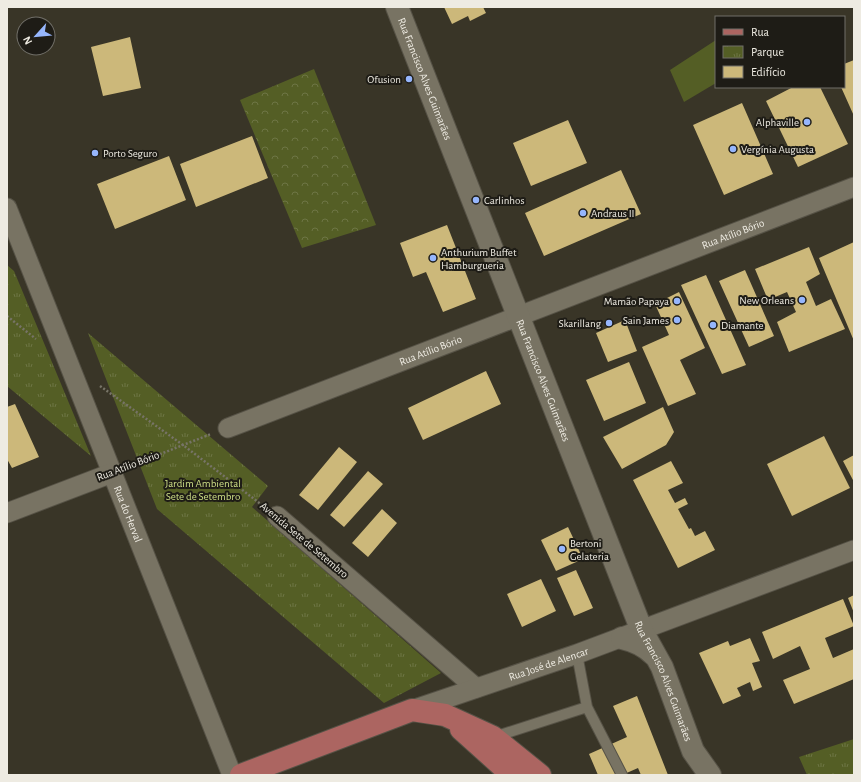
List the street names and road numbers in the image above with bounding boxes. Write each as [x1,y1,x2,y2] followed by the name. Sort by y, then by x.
[396,16,454,141] street label: Rua Francisco Alves Guimarães
[700,217,766,251] street label: Rua Atílio Bório
[515,318,572,443] street label: Rua Francisco Alves Guimarães
[398,333,463,367] street label: Rua Atílio Bório
[95,449,161,483] street label: Rua Atílio Bório
[112,484,144,544] street label: Rua do Herval
[258,500,350,580] street label: Avenida Sete de Setembro
[633,619,694,743] street label: Rua Francisco Alves Guimarães
[507,645,590,682] street label: Rua José de Alencar

